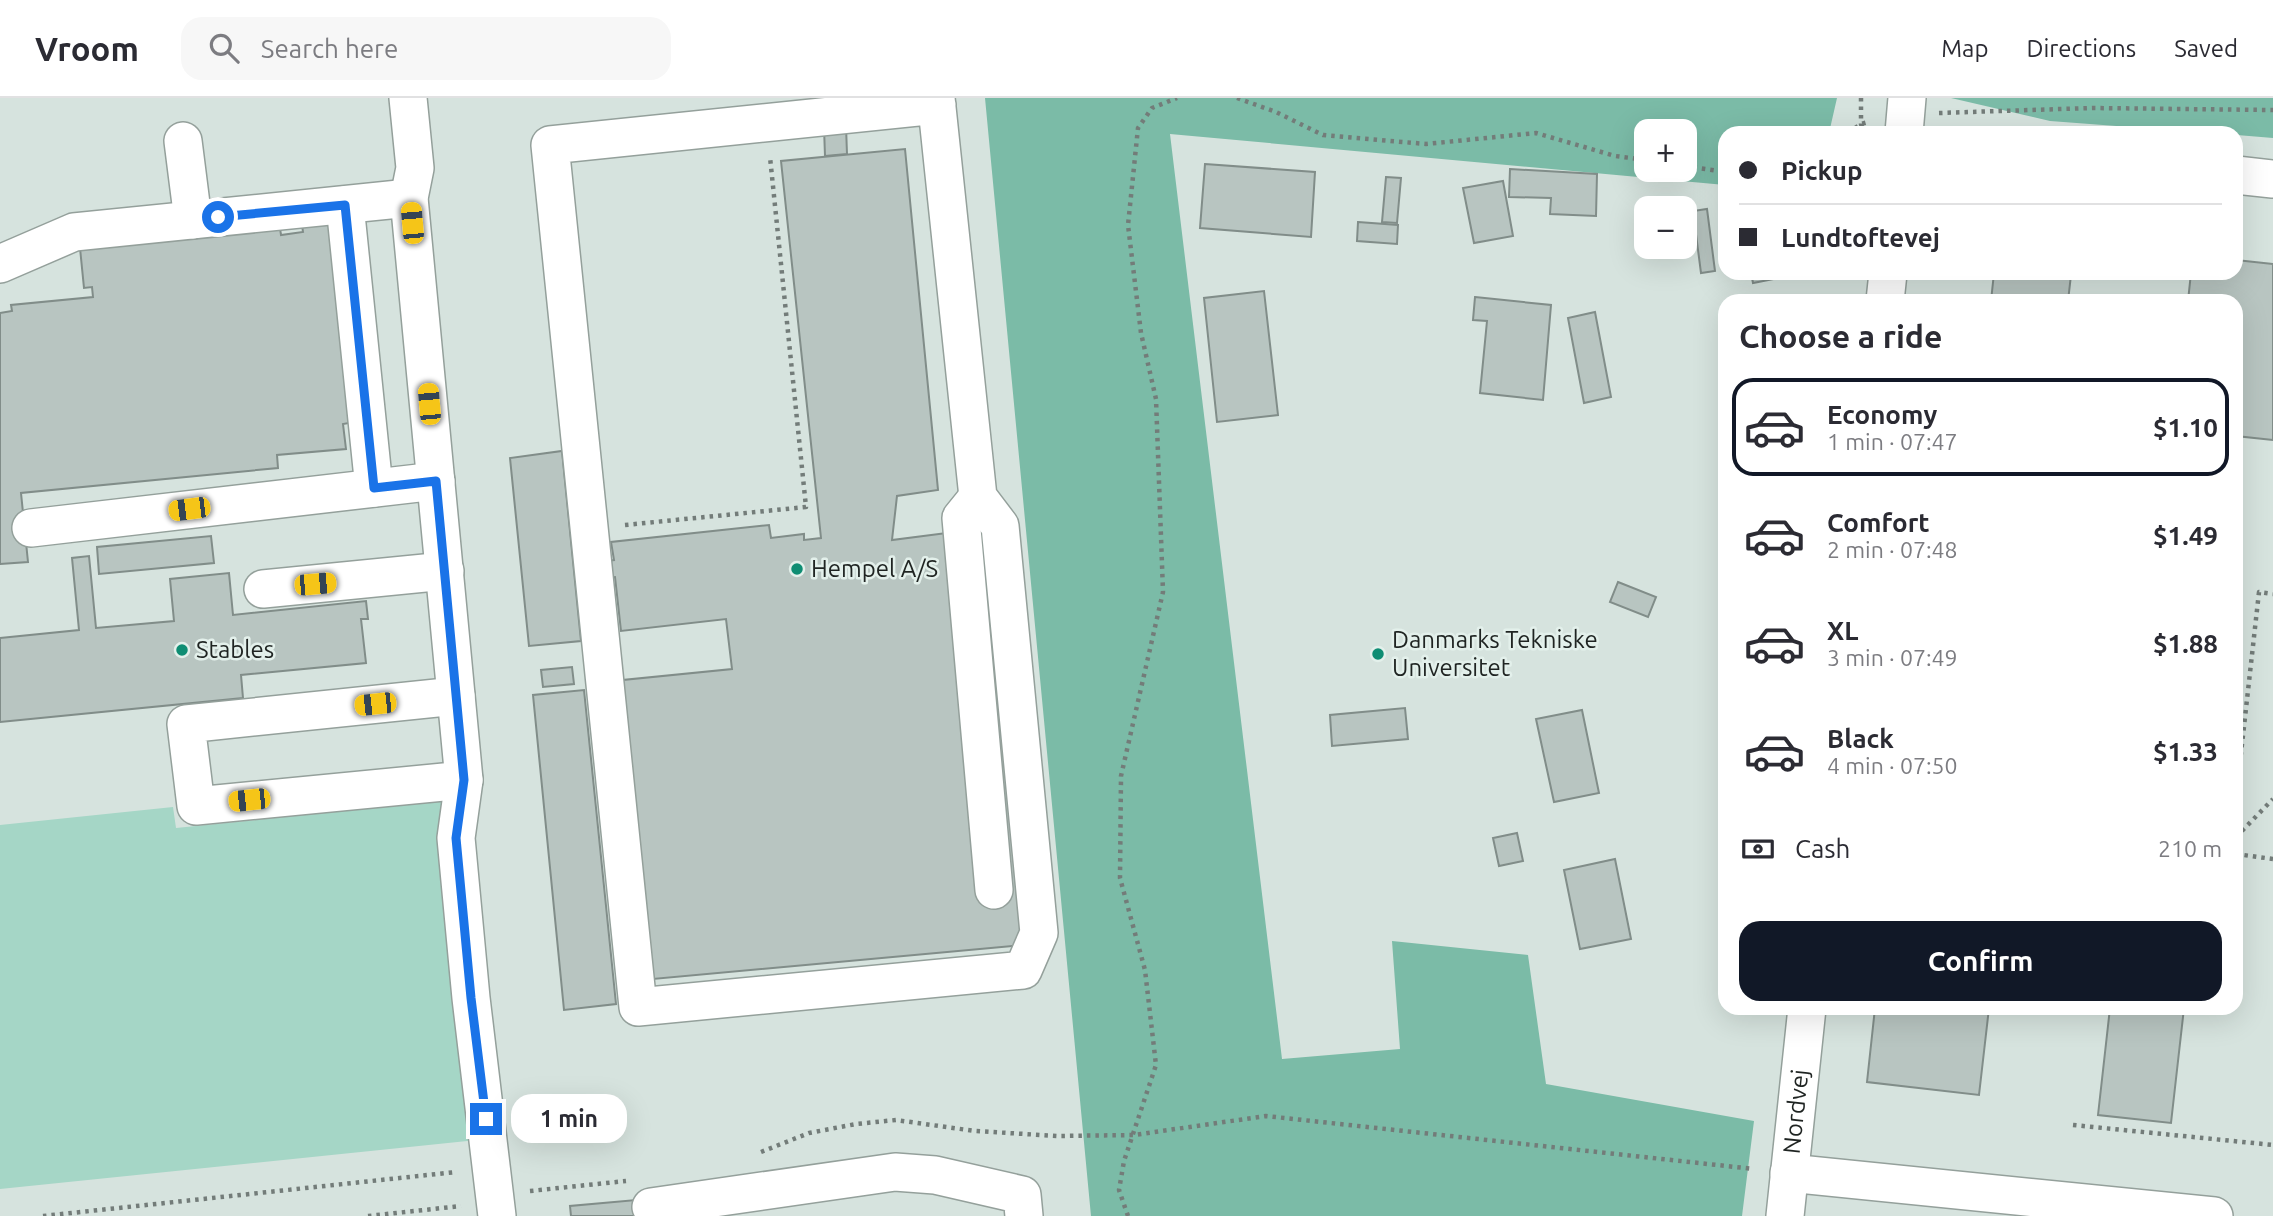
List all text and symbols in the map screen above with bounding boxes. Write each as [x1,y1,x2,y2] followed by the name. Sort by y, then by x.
[181,17,671,80] search box
[205,29,243,67] icon: search
[35,30,139,67] text: Vroom
[261,34,398,63] text: Search here
[1941,35,1988,62] text: Map
[2026,35,2136,62] text: Directions
[2174,35,2238,62] text: Saved
[1634,119,1697,259] map controls
[1634,119,1697,182] button: +
[1781,156,1863,185] text: Pickup
[1634,196,1697,259] button: −
[202,201,234,233] route start
[400,201,425,245] car
[1781,223,1940,252] text: Lundtoftevej
[1739,318,1942,354] text: Choose a ride
[417,382,442,426] car
[1743,396,1806,459] icon: car
[1827,400,1937,429] text: Economy
[2153,413,2218,442] text: $1.10
[1827,429,1958,454] text: 1 min · 07:47
[167,496,212,522] car
[1743,504,1806,567] icon: car
[1827,508,1930,537] text: Comfort
[2153,521,2218,550] text: $1.49
[1827,537,1958,562] text: 2 min · 07:48
[811,555,938,582] place label: Hempel A/S
[789,561,805,577] marker: Hempel A/S
[294,572,337,596] car
[1743,612,1806,675] icon: car
[1827,616,1858,645] text: XL
[1392,626,1598,681] place label: Danmarks Tekniske Universitet
[2153,629,2218,658] text: $1.88
[196,636,274,663] place label: Stables
[174,642,190,658] marker: Stables
[1827,645,1958,670] text: 3 min · 07:49
[1370,646,1386,662] marker: Danmarks Tekniske Universitet
[354,691,397,717] car
[1743,720,1806,783] icon: car
[1827,724,1894,753] text: Black
[2153,737,2218,766] text: $1.33
[1827,753,1958,778] text: 4 min · 07:50
[228,787,271,813] car
[1739,830,1777,868] icon: cash
[1795,834,1850,863] text: Cash
[2158,836,2222,861] text: 210 m
[1739,921,2222,1001] button: Confirm
[1778,1068,1813,1155] street label: Nordvej
[510,1094,626,1144] callout: 1 min
[470,1103,502,1135] route end
[540,1106,598,1131] text: 1 min

